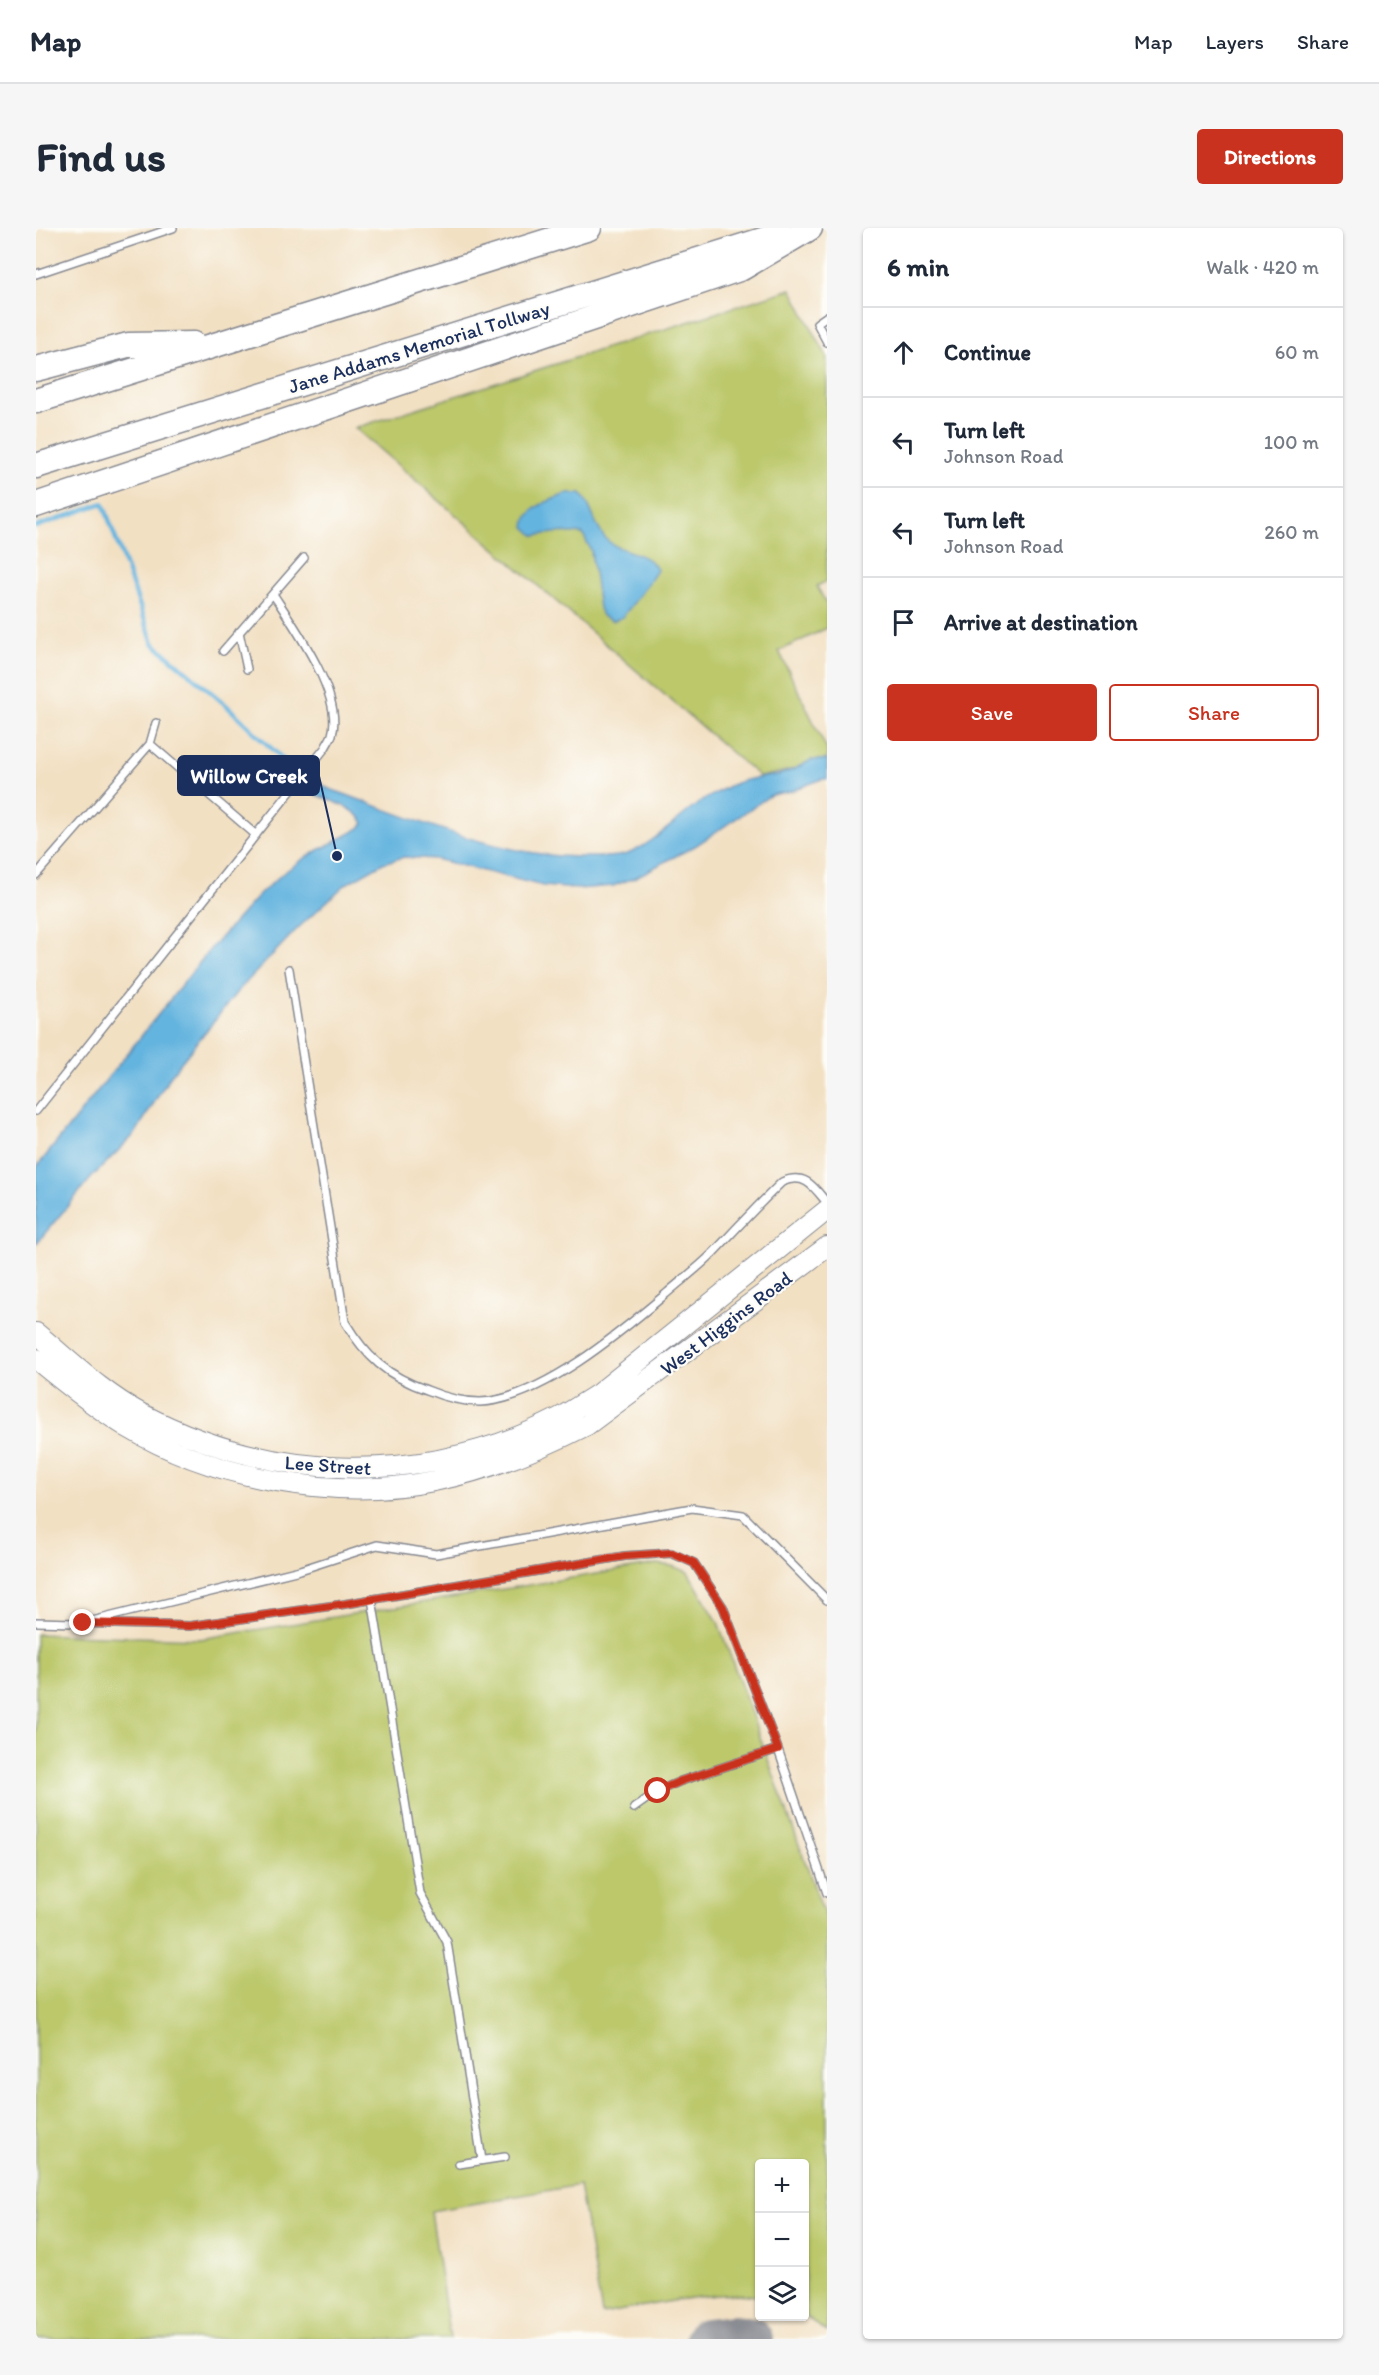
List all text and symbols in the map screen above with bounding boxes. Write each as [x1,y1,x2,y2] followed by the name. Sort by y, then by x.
[30,24,81,58] text: Map
[1134,29,1173,54] text: Map
[1206,29,1264,54] text: Layers
[1297,29,1349,54] text: Share
[1197,129,1343,184] button: Directions
[36,131,166,182] text: Find us
[887,251,949,283] text: 6 min
[1206,255,1319,279] text: Walk · 420 m
[285,296,553,398] street label: Jane Addams Memorial Tollway
[887,336,920,369] icon: ahead
[944,339,1031,366] text: Continue
[1275,340,1319,364] text: 60 m
[944,417,1025,444] text: Turn left
[887,426,920,459] icon: left
[1264,430,1319,454] text: 100 m
[944,444,1063,468] text: Johnson Road
[944,507,1025,534] text: Turn left
[887,516,920,549] icon: left
[1264,520,1319,544] text: 260 m
[944,534,1063,558] text: Johnson Road
[887,606,920,639] icon: arrive
[944,609,1138,636] text: Arrive at destination
[887,684,1097,741] button: Save
[1109,684,1319,741] button: Share
[178,756,319,795] callout: Willow Creek
[190,763,308,788] text: Willow Creek
[655,1266,797,1380] street label: West Higgins Road
[284,1450,372,1480] street label: Lee Street
[69,1609,95,1635] route end
[644,1777,670,1803] route start
[755,2159,809,2321] map controls
[755,2159,809,2213] button: +
[755,2213,809,2267] button: −
[755,2267,809,2321] button: layers

